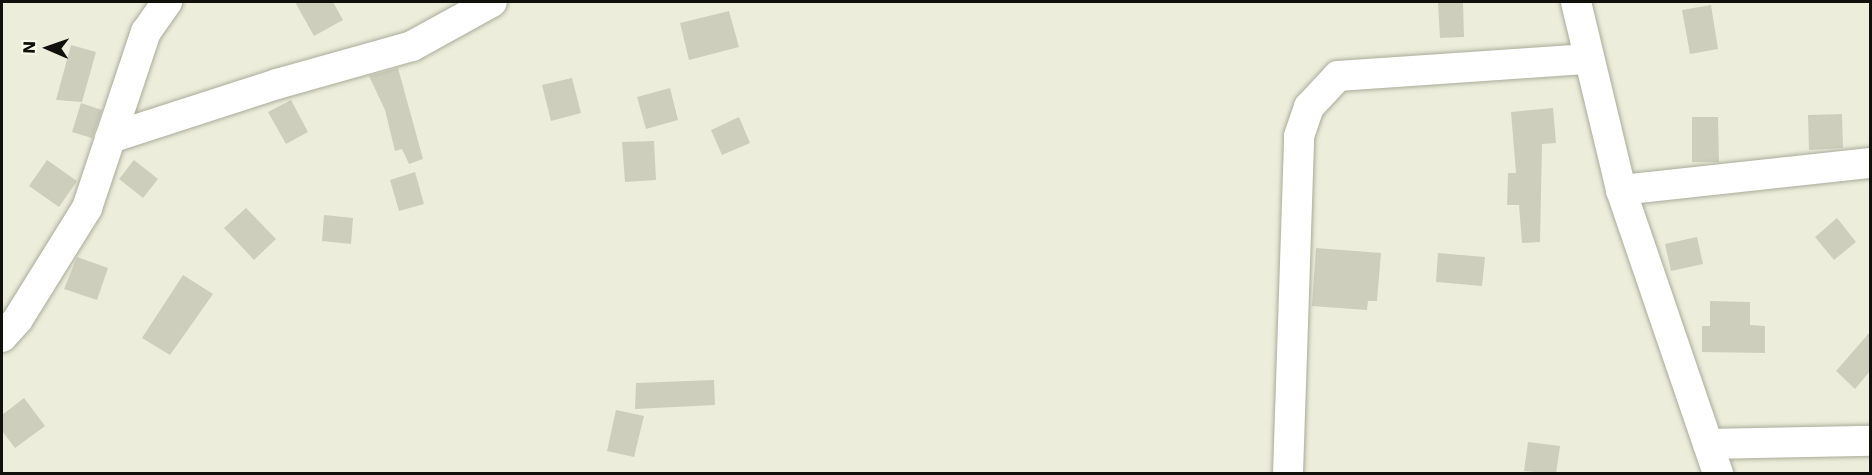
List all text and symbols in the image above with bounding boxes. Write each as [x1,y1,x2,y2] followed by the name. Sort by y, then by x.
[18,18,78,78] north arrow
[20,40,39,54] text: N

